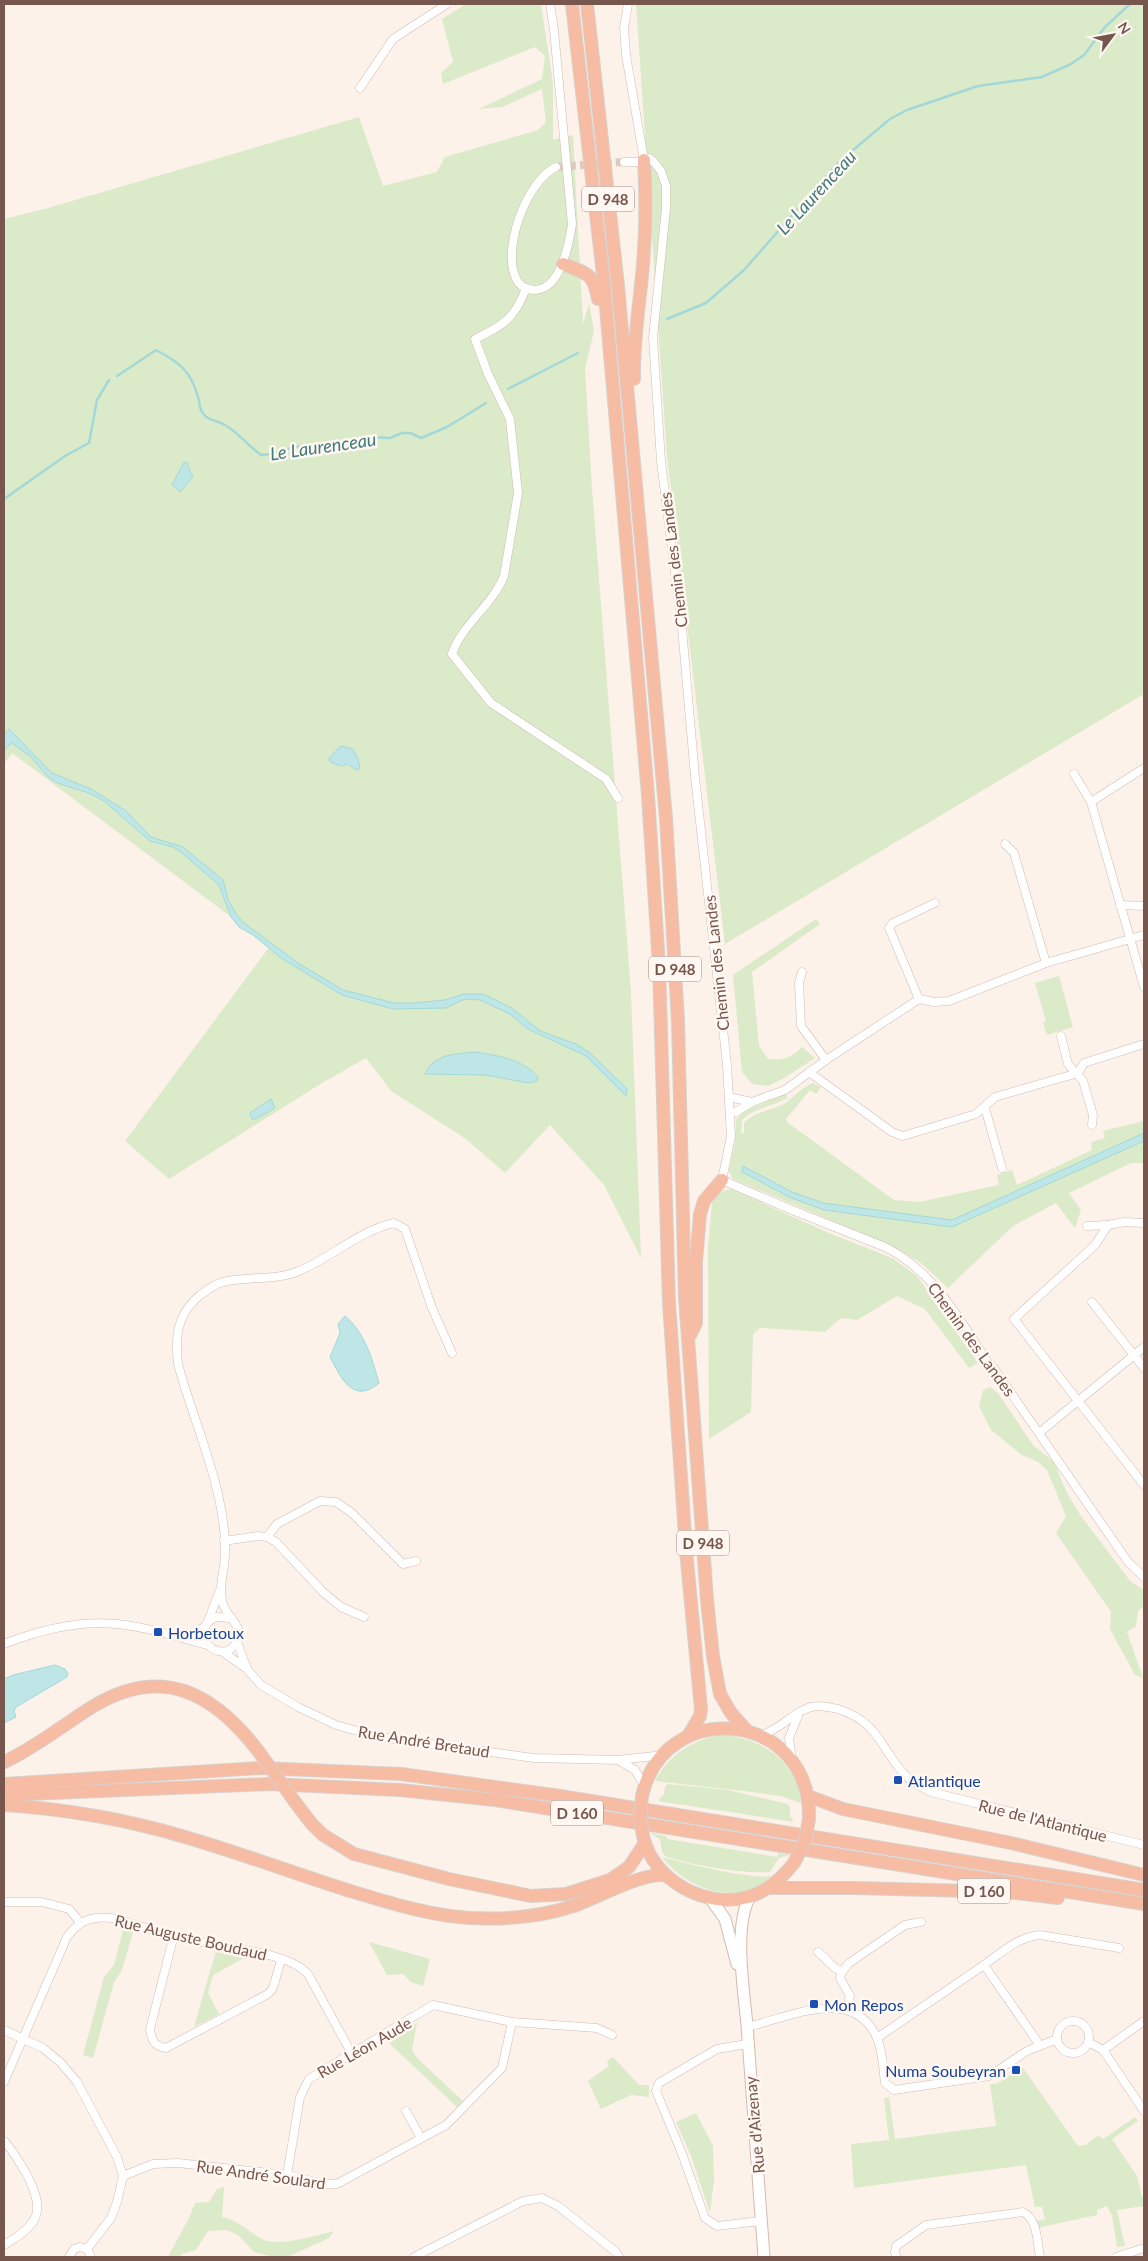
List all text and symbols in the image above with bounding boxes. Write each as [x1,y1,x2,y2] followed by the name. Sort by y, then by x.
[1088,10,1138,60] north arrow
[1114,19,1135,37] text: N
[771,145,861,239] water label: Le Laurenceau
[582,186,634,212] road number: D 948
[268,428,378,464] water label: Le Laurenceau
[655,491,691,629] street label: Chemin des Landes
[699,894,733,1032] street label: Chemin des Landes
[649,956,701,982] road number: D 948
[924,1278,1020,1400] street label: Chemin des Landes
[677,1530,729,1556] road number: D 948
[168,1623,244,1642] place label: Horbetoux
[152,1626,164,1638] marker: Horbetoux
[357,1721,491,1761] street label: Rue André Bretaud
[908,1771,981,1790] place label: Atlantique
[892,1774,904,1786] marker: Atlantique
[977,1795,1109,1845] street label: Rue de l'Atlantique
[551,1800,603,1826] road number: D 160
[958,1878,1010,1904] road number: D 160
[113,1910,269,1964] street label: Rue Auguste Boudaud
[824,1995,904,2014] place label: Mon Repos
[808,1998,820,2010] marker: Mon Repos
[313,2012,415,2082] street label: Rue Léon Aude
[885,2061,1006,2080] place label: Numa Soubeyran
[1010,2064,1022,2076] marker: Numa Soubeyran
[740,2075,768,2174] street label: Rue d'Aizenay
[195,2156,327,2192] street label: Rue André Soulard

